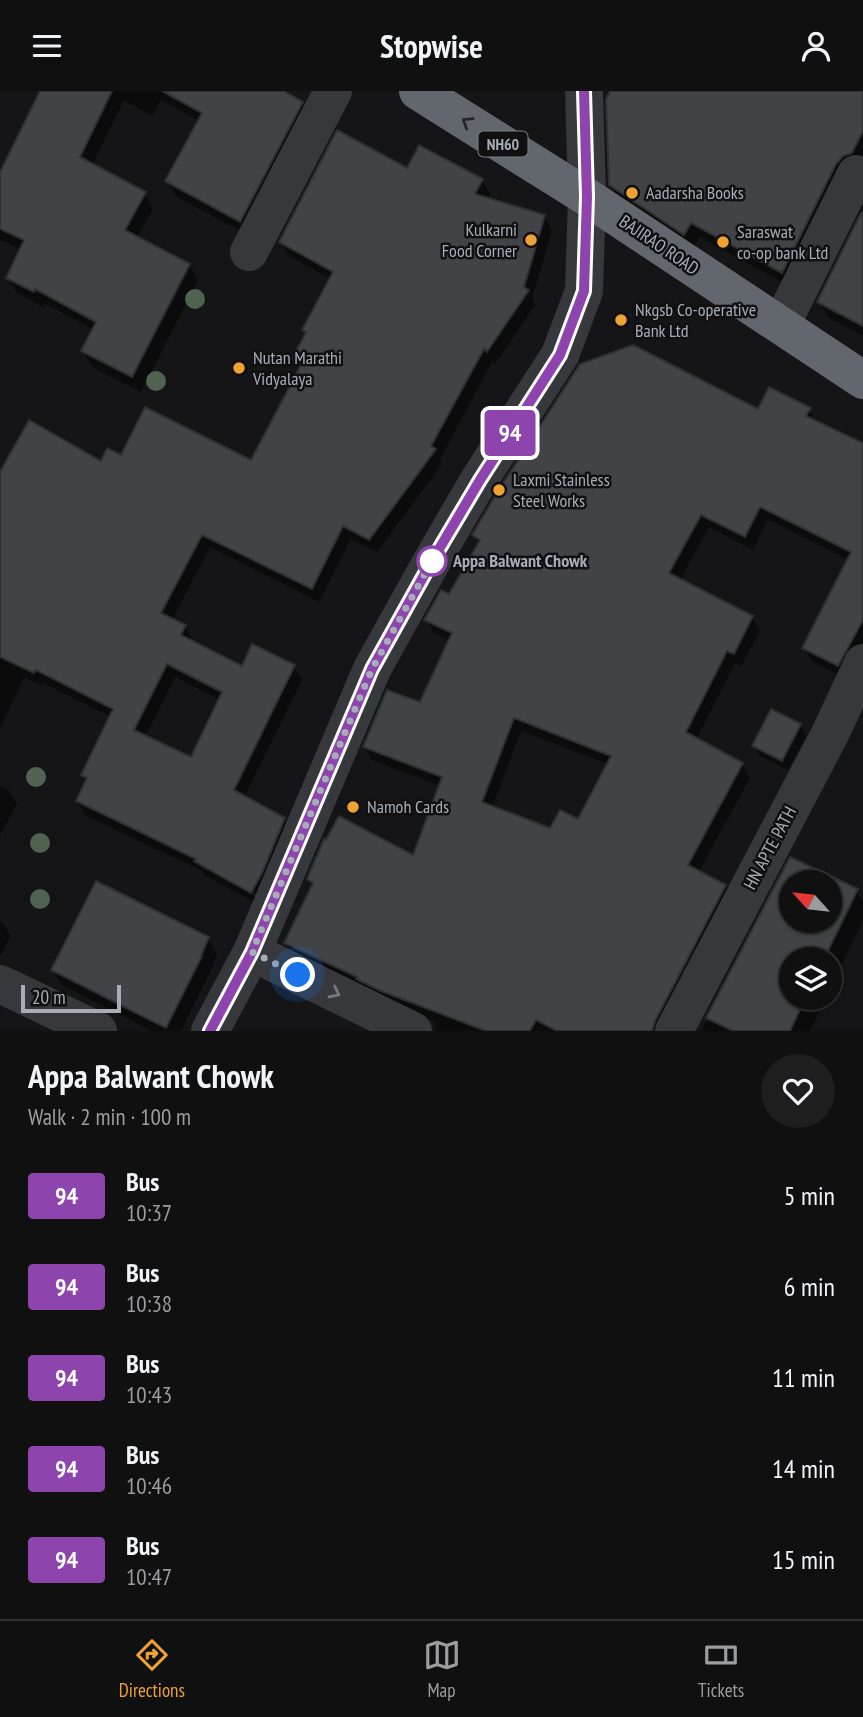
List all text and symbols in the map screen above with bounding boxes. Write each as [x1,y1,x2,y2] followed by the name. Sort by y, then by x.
[380,25,483,67] text: Stopwise
[28,27,66,65] icon: menu
[797,27,835,65] icon: person
[462,117,475,130] one-way arrow
[478,131,528,157] road number: NH60
[646,181,744,204] place label: Aadarsha Books
[624,185,640,201] marker: Aadarsha Books
[615,210,704,280] street label: BAJIRAO ROAD
[442,218,517,262] place label: Kulkarni Food Corner
[737,220,828,264] place label: Saraswat co-op bank Ltd
[523,232,539,248] marker: Kulkarni Food Corner
[715,234,731,250] marker: Saraswat co-op bank Ltd
[635,298,756,342] place label: Nkgsb Co-operative Bank Ltd
[613,312,629,328] marker: Nkgsb Co-operative Bank Ltd
[252,346,342,390] place label: Nutan Marathi Vidyalaya
[231,360,247,376] marker: Nutan Marathi Vidyalaya
[478,410,542,456] line badge: 94
[499,417,521,448] text: 94
[513,468,610,512] place label: Laxmi Stainless Steel Works
[491,482,507,498] marker: Laxmi Stainless Steel Works
[417,546,447,576] marker: Appa Balwant Chowk
[452,549,588,572] place label: Appa Balwant Chowk
[367,795,449,818] place label: Namoh Cards
[345,799,361,815] marker: Namoh Cards
[738,802,801,893] street label: HN APTE PATH
[779,870,842,933] north arrow
[779,870,842,1010] map controls
[779,947,842,1010] button: layers
[280,957,315,992] your location
[21,982,121,1014] scale bar
[328,984,340,998] one-way arrow
[32,985,66,1009] text: 20 m
[28,1054,274,1097] text: Appa Balwant Chowk
[761,1054,835,1128] button: heart
[28,1102,191,1131] text: Walk · 2 min · 100 m
[126,1165,159,1198] text: Bus
[784,1179,835,1212] text: 5 min
[55,1180,78,1211] text: 94
[126,1198,172,1227] text: 10:37
[126,1256,159,1289] text: Bus
[784,1270,835,1303] text: 6 min
[55,1271,78,1302] text: 94
[126,1289,172,1318] text: 10:38
[126,1347,159,1380] text: Bus
[772,1361,835,1394] text: 11 min
[55,1362,78,1393] text: 94
[126,1380,172,1409] text: 10:43
[126,1438,159,1471] text: Bus
[772,1452,835,1485] text: 14 min
[55,1453,78,1484] text: 94
[126,1471,172,1500] text: 10:46
[126,1529,159,1562] text: Bus
[772,1543,835,1576] text: 15 min
[55,1544,78,1575] text: 94
[126,1562,172,1591] text: 10:47
[119,1636,185,1702] tab: Directions
[423,1636,461,1702] tab: Map
[698,1636,744,1702] tab: Tickets

